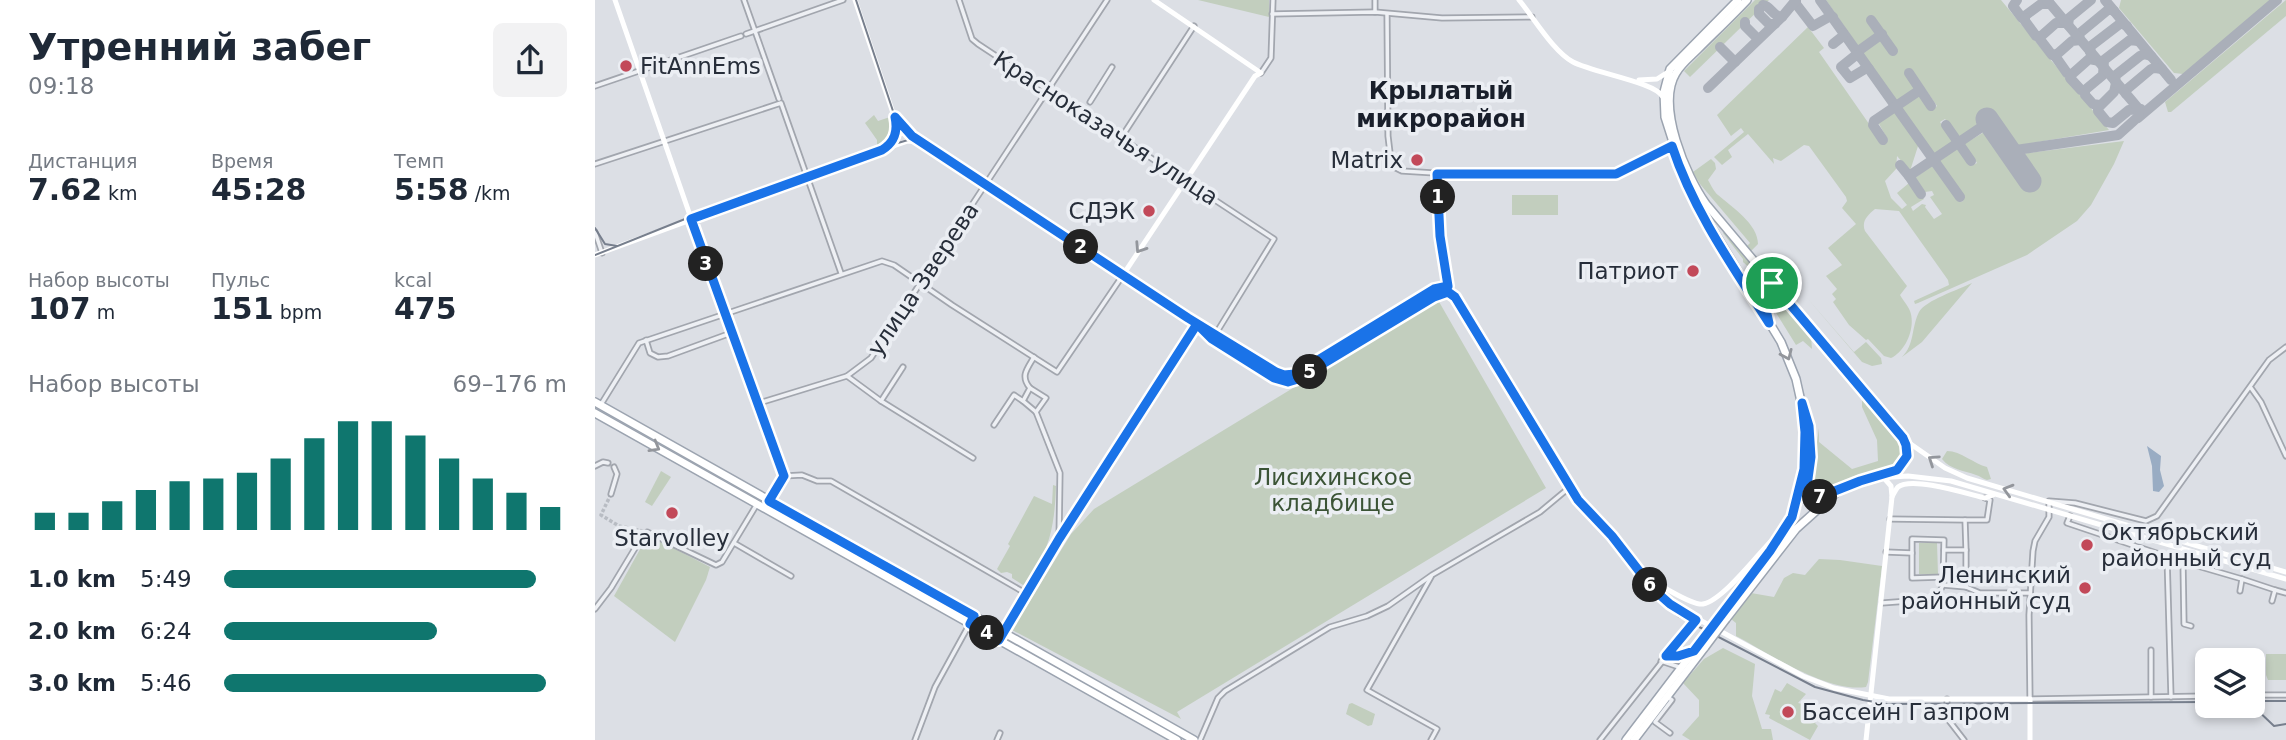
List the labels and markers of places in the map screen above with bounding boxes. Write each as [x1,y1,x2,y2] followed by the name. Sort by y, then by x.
[640,53,761,79] place label: FitAnnEms
[618,58,634,74] marker: FitAnnEms
[1331,147,1403,173] place label: Matrix
[1409,152,1425,168] marker: Matrix
[1421,180,1455,214] pin: 1
[1069,198,1135,224] place label: СДЭК
[1141,203,1157,219] marker: СДЭК
[1063,230,1099,264] pin: 2
[689,246,723,282] pin: 3
[1742,253,1802,313] pin
[1577,258,1679,284] place label: Патриот
[1685,263,1701,279] marker: Патриот
[1293,354,1327,390] pin: 5
[1803,480,1837,514] pin: 7
[664,505,680,521] marker: Starvolley
[2101,519,2271,571] place label: Октябрьский районный суд
[614,525,730,551] place label: Starvolley
[2079,537,2095,553] marker: Октябрьский районный суд
[1901,562,2071,614] place label: Ленинский районный суд
[1633,568,1667,602] pin: 6
[2077,580,2093,596] marker: Ленинский районный суд
[969,616,1005,650] pin: 4
[1802,699,2010,725] place label: Бассейн Газпром
[1780,704,1796,720] marker: Бассейн Газпром

